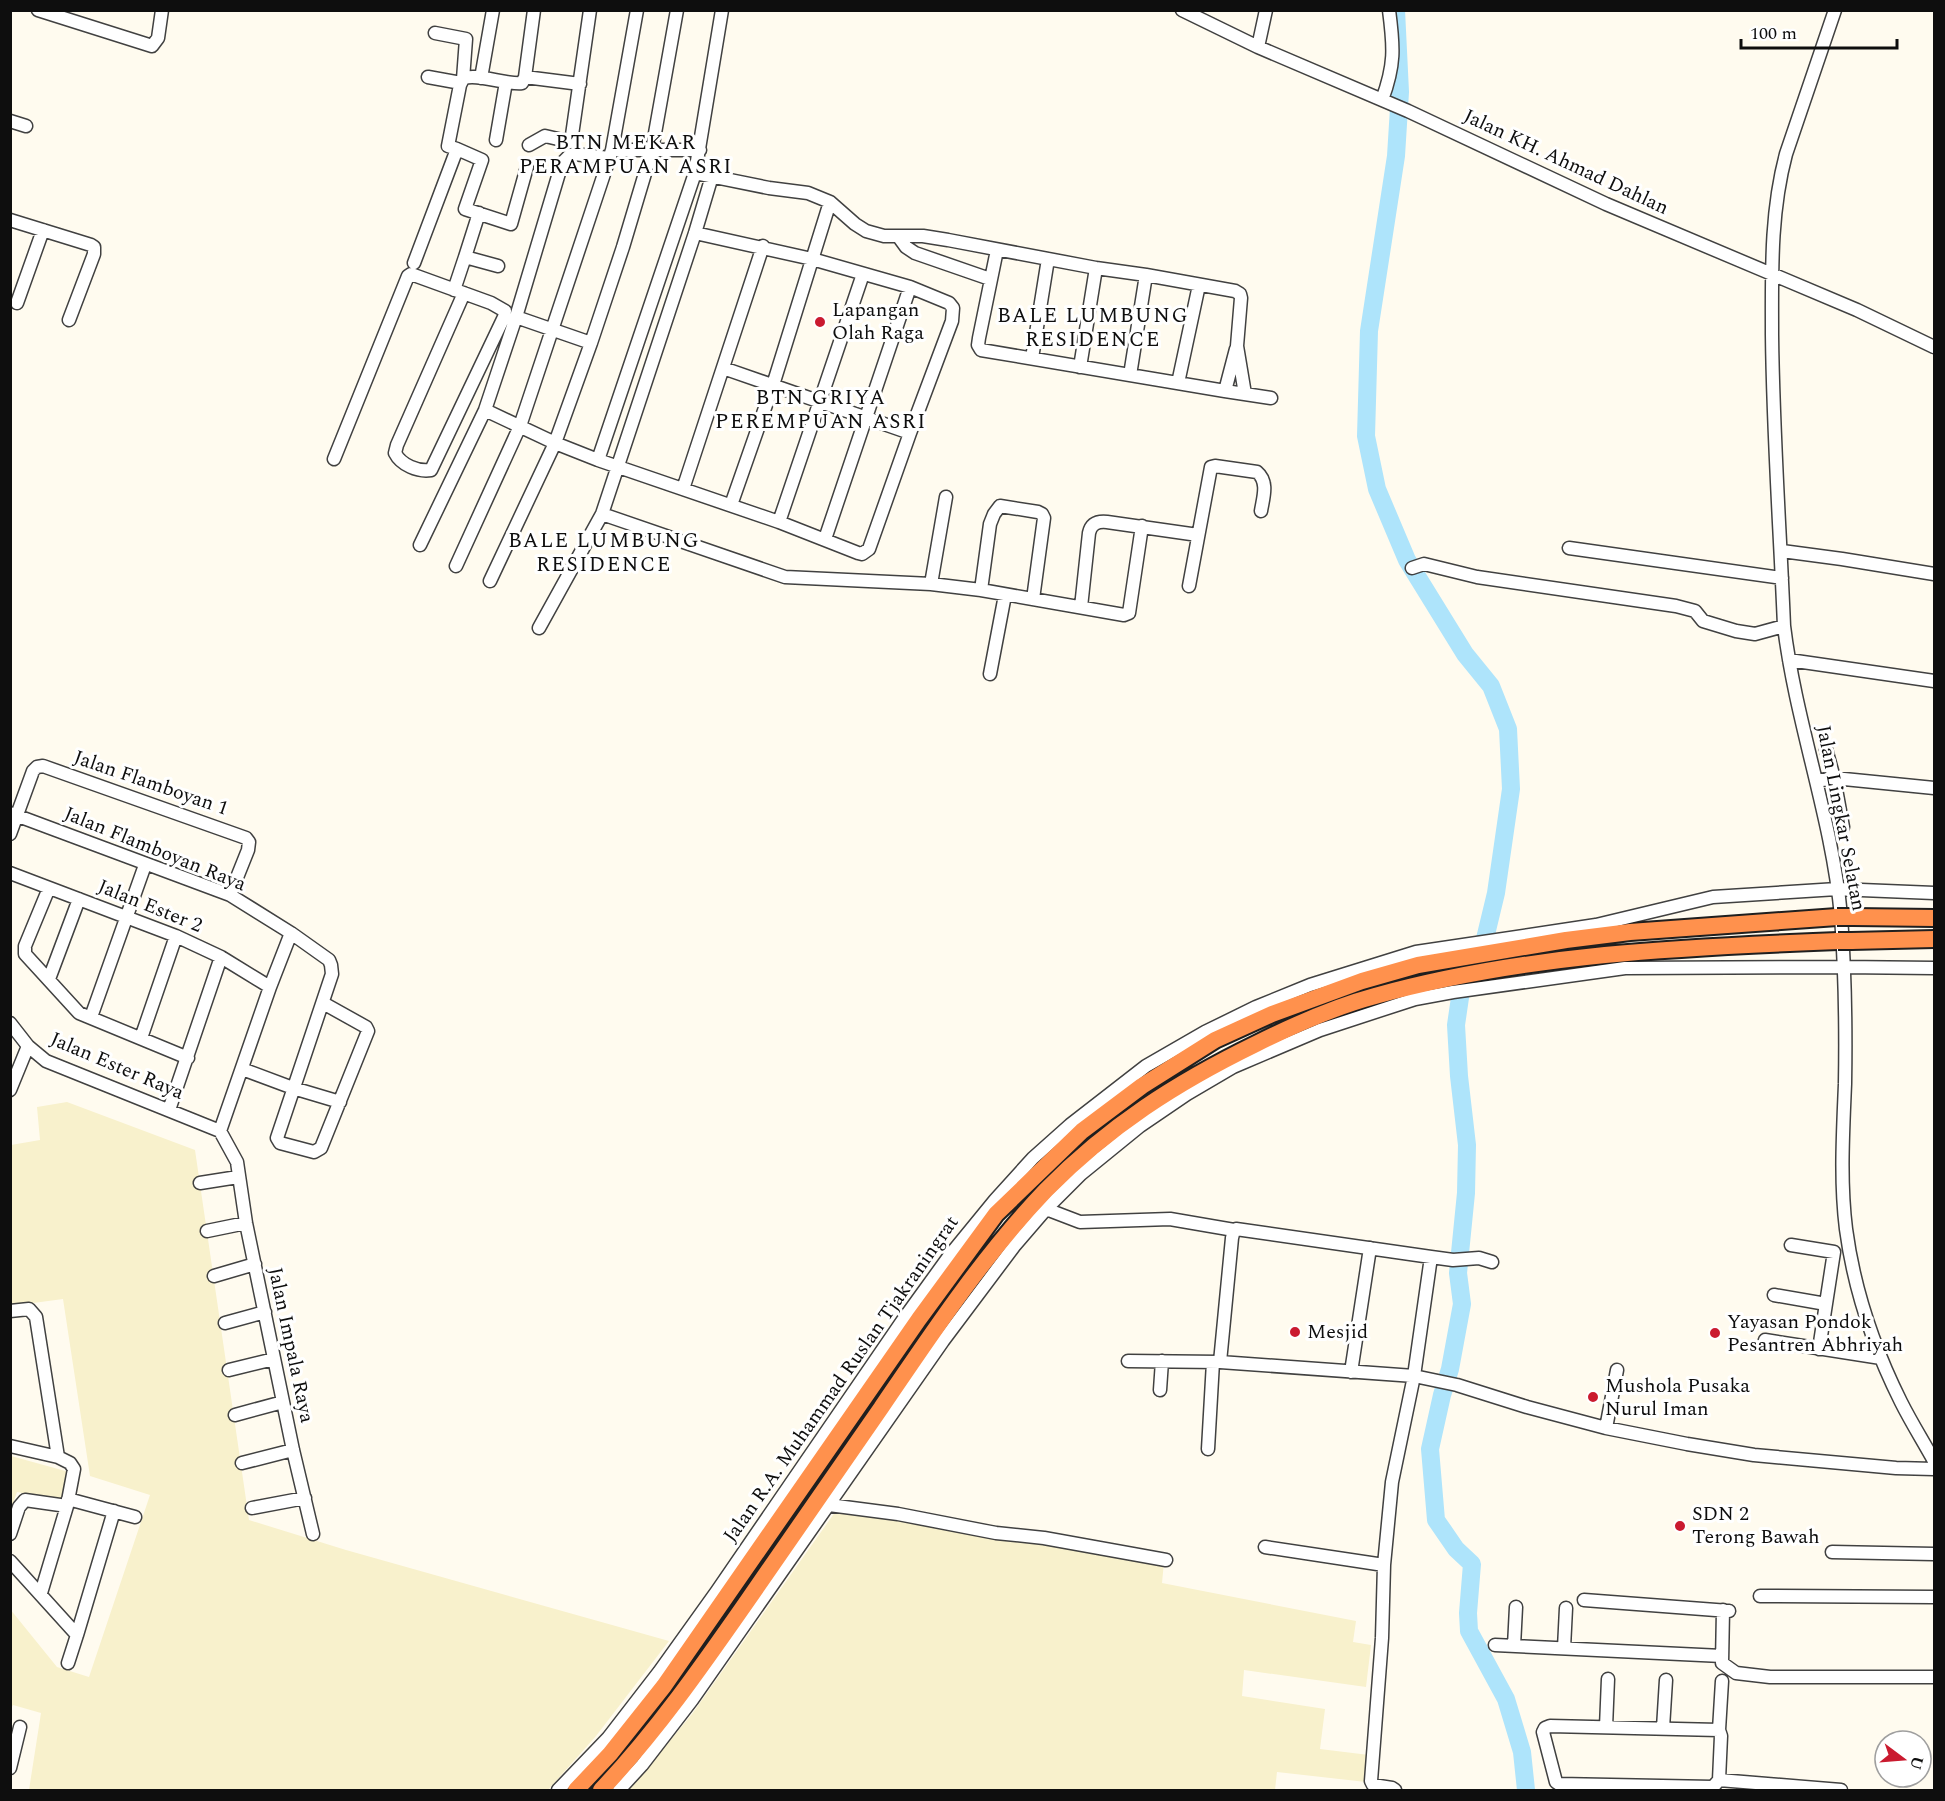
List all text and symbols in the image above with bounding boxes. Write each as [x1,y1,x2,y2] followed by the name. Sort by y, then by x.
[1741,12,1897,50] scale bar
[1750,20,1797,47] text: 100 m
[1458,101,1674,223] street label: Jalan KH. Ahmad Dahlan
[519,127,733,183] district label: BTN MEKAR PERAMPUAN ASRI
[832,295,924,348] place label: Lapangan Olah Raga
[997,300,1189,356] district label: BALE LUMBUNG RESIDENCE
[813,315,827,329] marker: Lapangan Olah Raga
[715,382,927,438] district label: BTN GRIYA PEREMPUAN ASRI
[508,525,700,581] district label: BALE LUMBUNG RESIDENCE
[1808,722,1874,914] street label: Jalan Lingkar Selatan
[70,742,232,824] street label: Jalan Flamboyan 1
[59,799,251,899] street label: Jalan Flamboyan Raya
[93,871,207,941] street label: Jalan Ester 2
[45,1024,189,1108] street label: Jalan Ester Raya
[716,1209,966,1549] street label: Jalan R.A. Muhammad Ruslan Tjakraningrat
[260,1264,322,1426] street label: Jalan Impala Raya
[1727,1307,1903,1360] place label: Yayasan Pondok Pesantren Abhriyah
[1307,1317,1368,1347] place label: Mesjid
[1288,1325,1302,1339] marker: Mesjid
[1708,1326,1722,1340] marker: Yayasan Pondok Pesantren Abhriyah
[1605,1371,1750,1424] place label: Mushola Pusaka Nurul Iman
[1586,1390,1600,1404] marker: Mushola Pusaka Nurul Iman
[1692,1499,1820,1552] place label: SDN 2 Terong Bawah
[1673,1519,1687,1533] marker: SDN 2 Terong Bawah
[1873,1729,1933,1789] north arrow
[1903,1753,1930,1773] text: U

